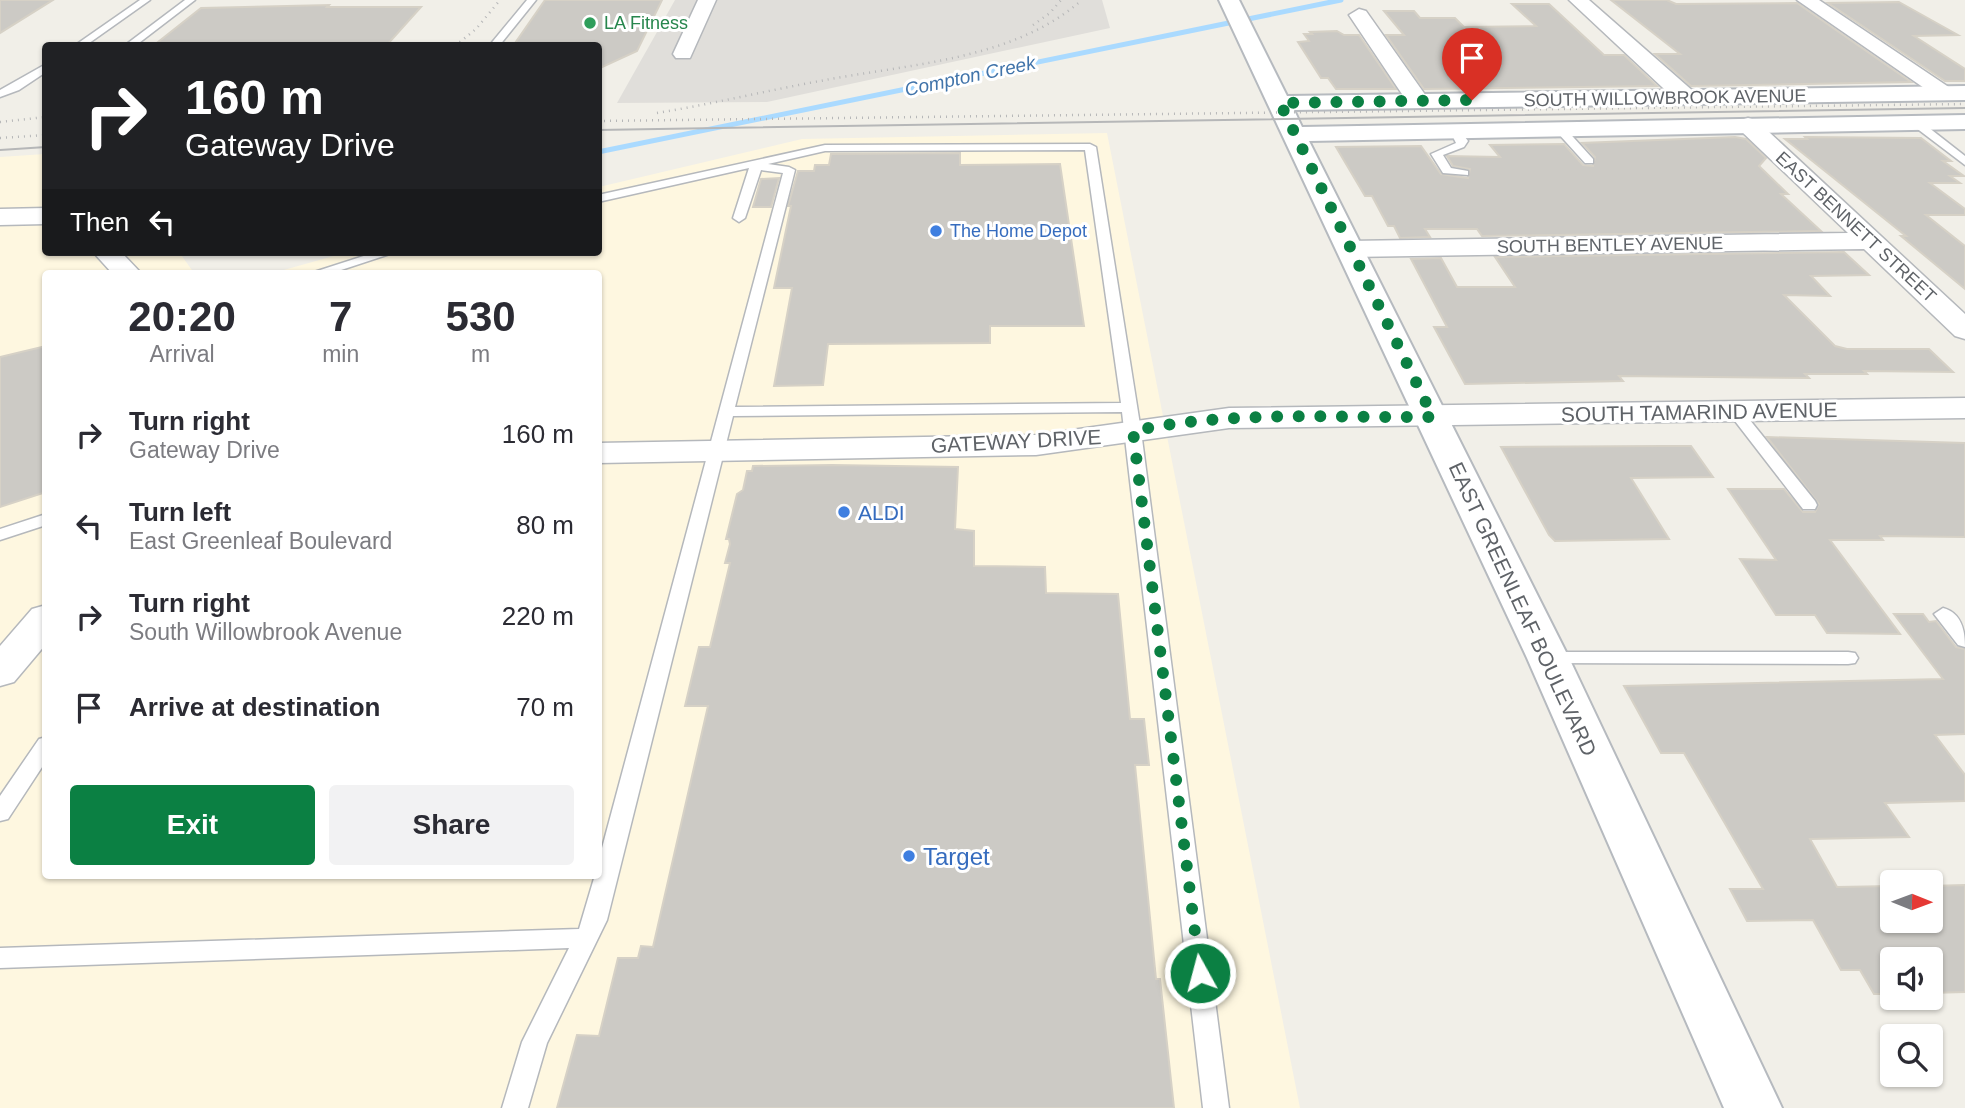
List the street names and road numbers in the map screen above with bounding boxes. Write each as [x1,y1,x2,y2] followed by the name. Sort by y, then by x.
[1523,86,1807,110] street label: SOUTH WILLOWBROOK AVENUE
[1772,148,1940,306] street label: EAST BENNETT STREET
[1497,233,1723,257] street label: SOUTH BENTLEY AVENUE
[1561,398,1837,426] street label: SOUTH TAMARIND AVENUE
[930,425,1102,457] street label: GATEWAY DRIVE
[1445,459,1601,759] street label: EAST GREENLEAF BOULEVARD

